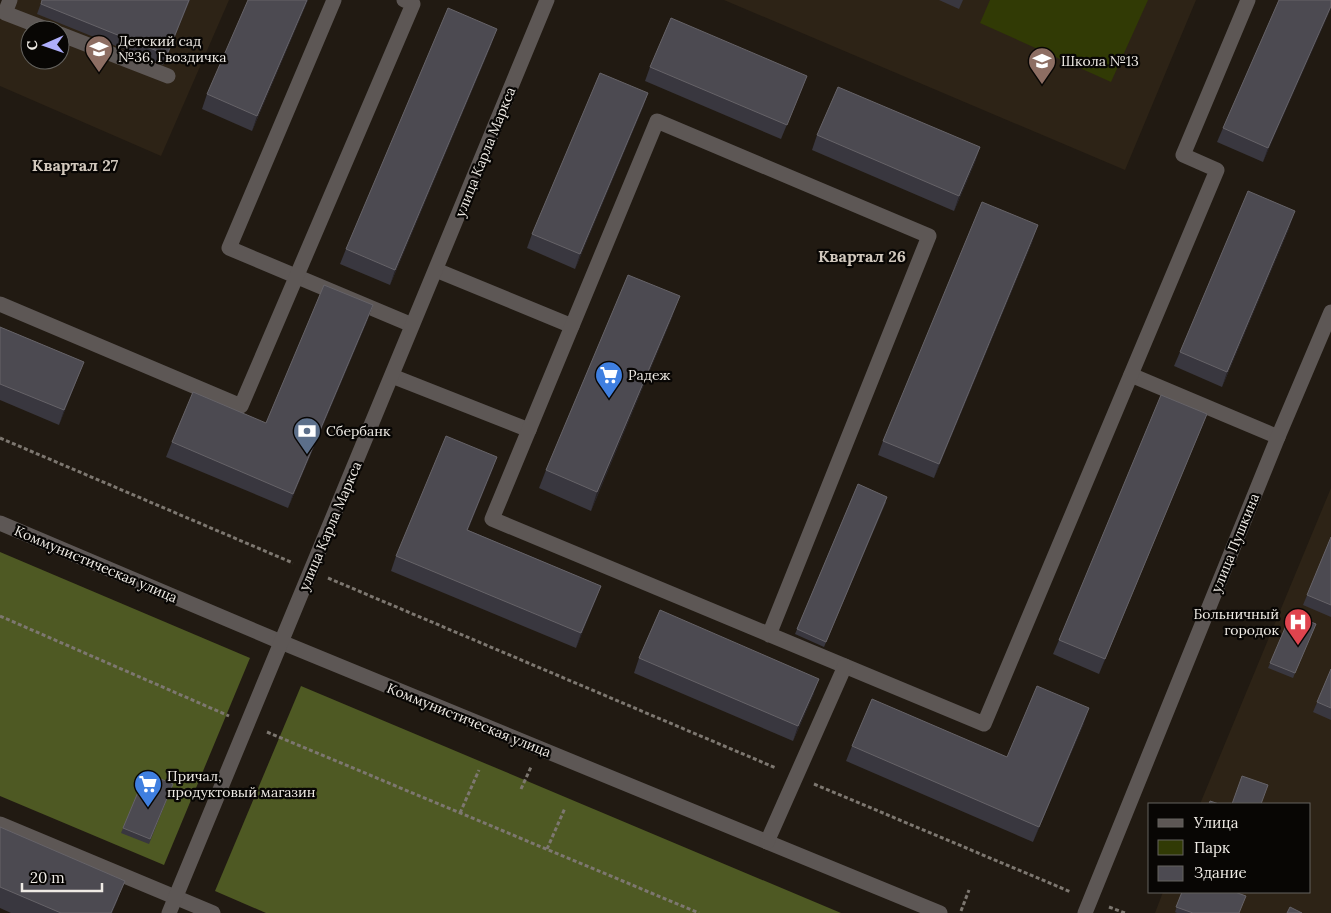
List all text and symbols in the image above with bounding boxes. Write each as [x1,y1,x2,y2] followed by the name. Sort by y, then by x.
[20,20,70,70] north arrow
[118,32,227,66] place label: Детский сад №36, Гвоздичка
[84,34,114,73] school or university icon: Детский сад №36, Гвоздичка
[23,40,41,51] text: С
[1027,46,1057,85] school or university icon: Школа №13
[1061,52,1139,70] place label: Школа №13
[451,84,519,220] street label: улица Карла Маркса
[32,155,119,175] district label: Квартал 27
[818,246,906,266] district label: Квартал 26
[594,360,624,399] supermarket icon: Радеж
[628,366,671,384] place label: Радеж
[292,416,322,455] bank icon: Сбербанк
[326,422,391,440] place label: Сбербанк
[295,459,365,593] street label: улица Карла Маркса
[1207,491,1263,595] street label: улица Пушкина
[12,521,180,607] street label: Коммунистическая улица
[1194,605,1279,639] place label: Больничный городок
[1283,607,1313,646] hospital icon: Больничный городок
[384,679,554,761] street label: Коммунистическая улица
[167,767,316,801] place label: Причал, продуктовый магазин
[133,769,163,808] supermarket icon: Причал, продуктовый магазин
[1148,803,1311,893] legend
[1193,813,1239,832] text: Улица
[1194,838,1230,857] text: Парк
[22,860,102,892] scale bar
[1194,863,1247,882] text: Здание
[30,868,65,887] text: 20 m

